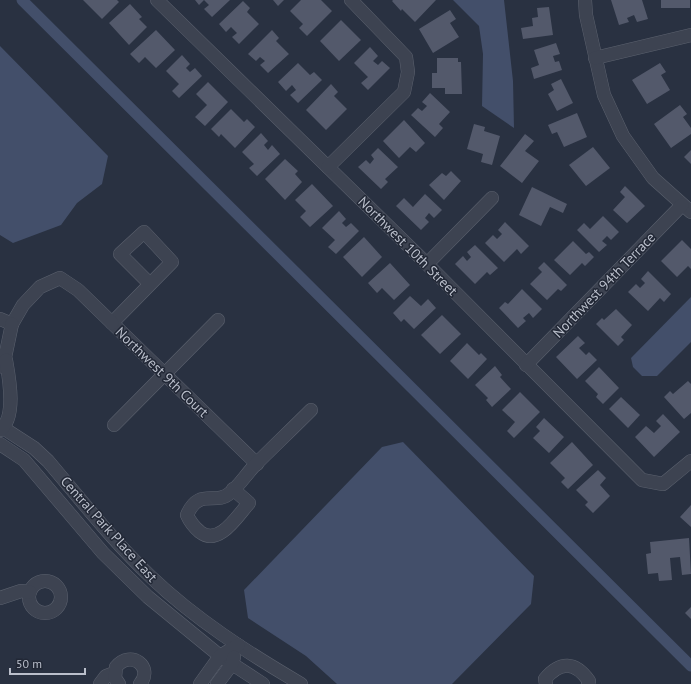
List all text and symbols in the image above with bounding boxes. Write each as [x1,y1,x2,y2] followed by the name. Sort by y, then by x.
[355,193,462,300] street label: Northwest 10th Street
[549,228,659,342] street label: Northwest 94th Terrace
[112,323,212,421] street label: Northwest 9th Court
[57,472,161,586] street label: Central Park Place East
[10,650,85,676] scale bar
[16,656,42,671] text: 50 m

